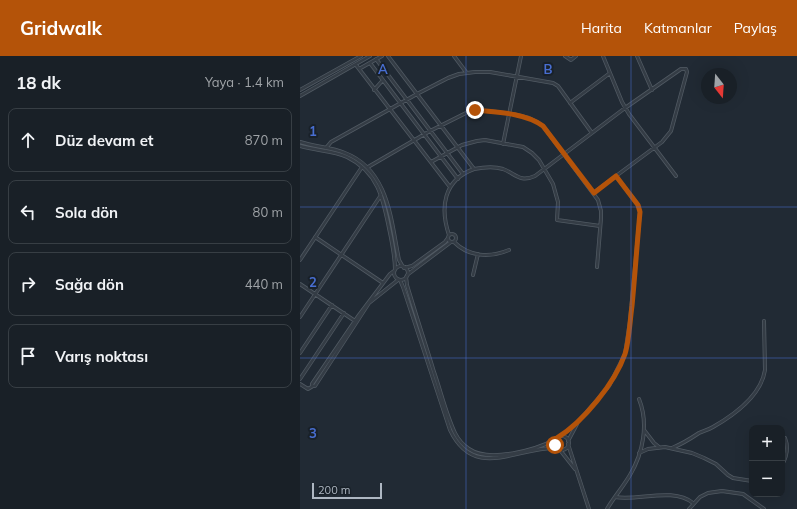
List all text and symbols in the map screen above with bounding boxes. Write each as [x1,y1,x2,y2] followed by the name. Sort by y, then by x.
[20,16,102,40] text: Gridwalk
[581,19,622,37] text: Harita
[644,19,712,37] text: Katmanlar
[734,19,777,37] text: Paylaş
[378,61,388,77] text: A
[544,61,553,77] text: B
[701,68,737,104] north arrow
[16,72,61,93] text: 18 dk
[205,74,284,90] text: Yaya · 1.4 km
[466,101,484,119] route end
[309,123,317,139] text: 1
[17,129,39,151] icon: ahead
[55,131,154,150] text: Düz devam et
[245,132,283,148] text: 870 m
[17,201,39,223] icon: left
[55,203,118,222] text: Sola dön
[253,204,283,220] text: 80 m
[17,273,39,295] icon: right
[309,274,317,290] text: 2
[55,275,124,294] text: Sağa dön
[245,276,283,292] text: 440 m
[17,345,39,367] icon: arrive
[55,347,148,366] text: Varış noktası
[309,425,317,441] text: 3
[749,425,785,497] map controls
[749,425,785,461] button: +
[546,436,564,454] route start
[749,461,785,497] button: −
[312,481,382,500] scale bar
[318,483,350,497] text: 200 m

